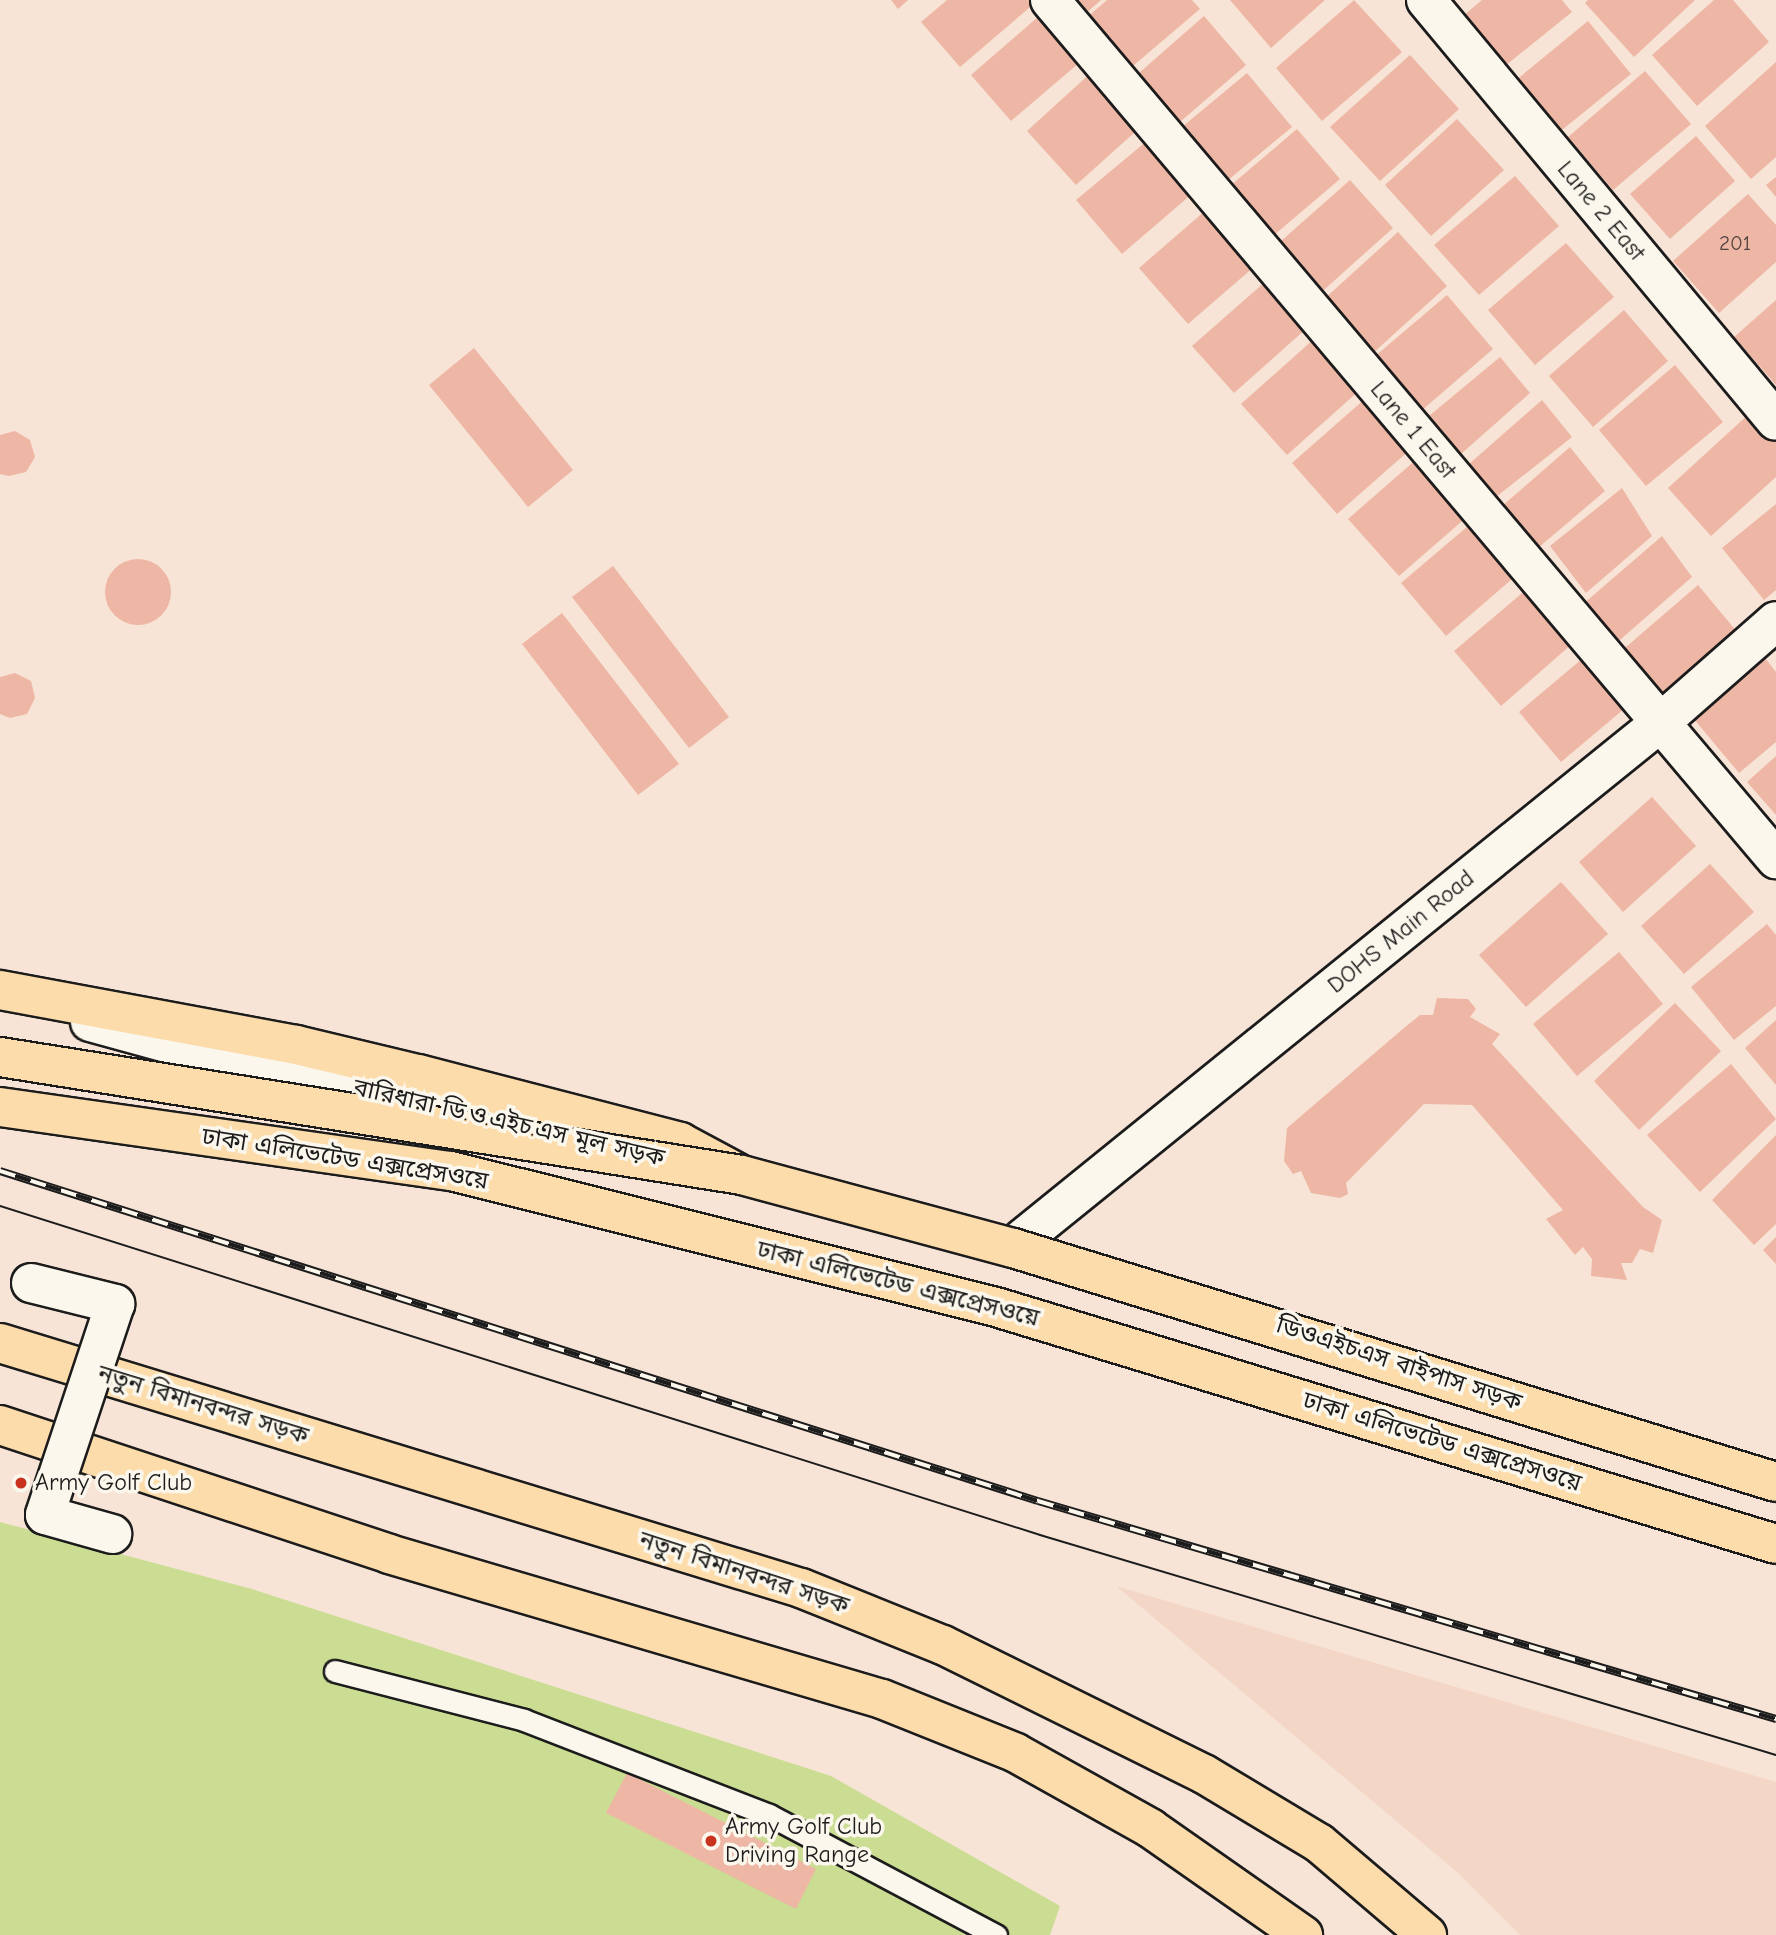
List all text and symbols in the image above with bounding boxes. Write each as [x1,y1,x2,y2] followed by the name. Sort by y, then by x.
[1551,155,1651,267] street label: Lane 2 East
[1719,230,1751,256] house number: 201
[1364,375,1462,485] street label: Lane 1 East
[1322,864,1480,1000] street label: DOHS Main Road
[351,1073,667,1173] street label: বারিধারা ডি.ও.এইচ.এস মূল সড়ক
[200,1122,490,1196] street label: ঢাকা এলিভেটেড এক্সপ্রেসওয়ে
[754,1235,1042,1333] street label: ঢাকা এলিভেটেড এক্সপ্রেসওয়ে
[1273,1311,1525,1417] street label: ডিওএইচএস বাইপাস সড়ক
[94,1359,312,1451] street label: নতুন বিমানবন্দর সড়ক
[1299,1386,1585,1498] street label: ঢাকা এলিভেটেড এক্সপ্রেসওয়ে
[35,1469,192,1497] place label: Army Golf Club
[13,1475,29,1491] marker: Army Golf Club
[636,1526,852,1620] street label: নতুন বিমানবন্দর সড়ক
[725,1813,882,1869] place label: Army Golf Club Driving Range
[703,1833,719,1849] marker: Army Golf Club Driving Range

